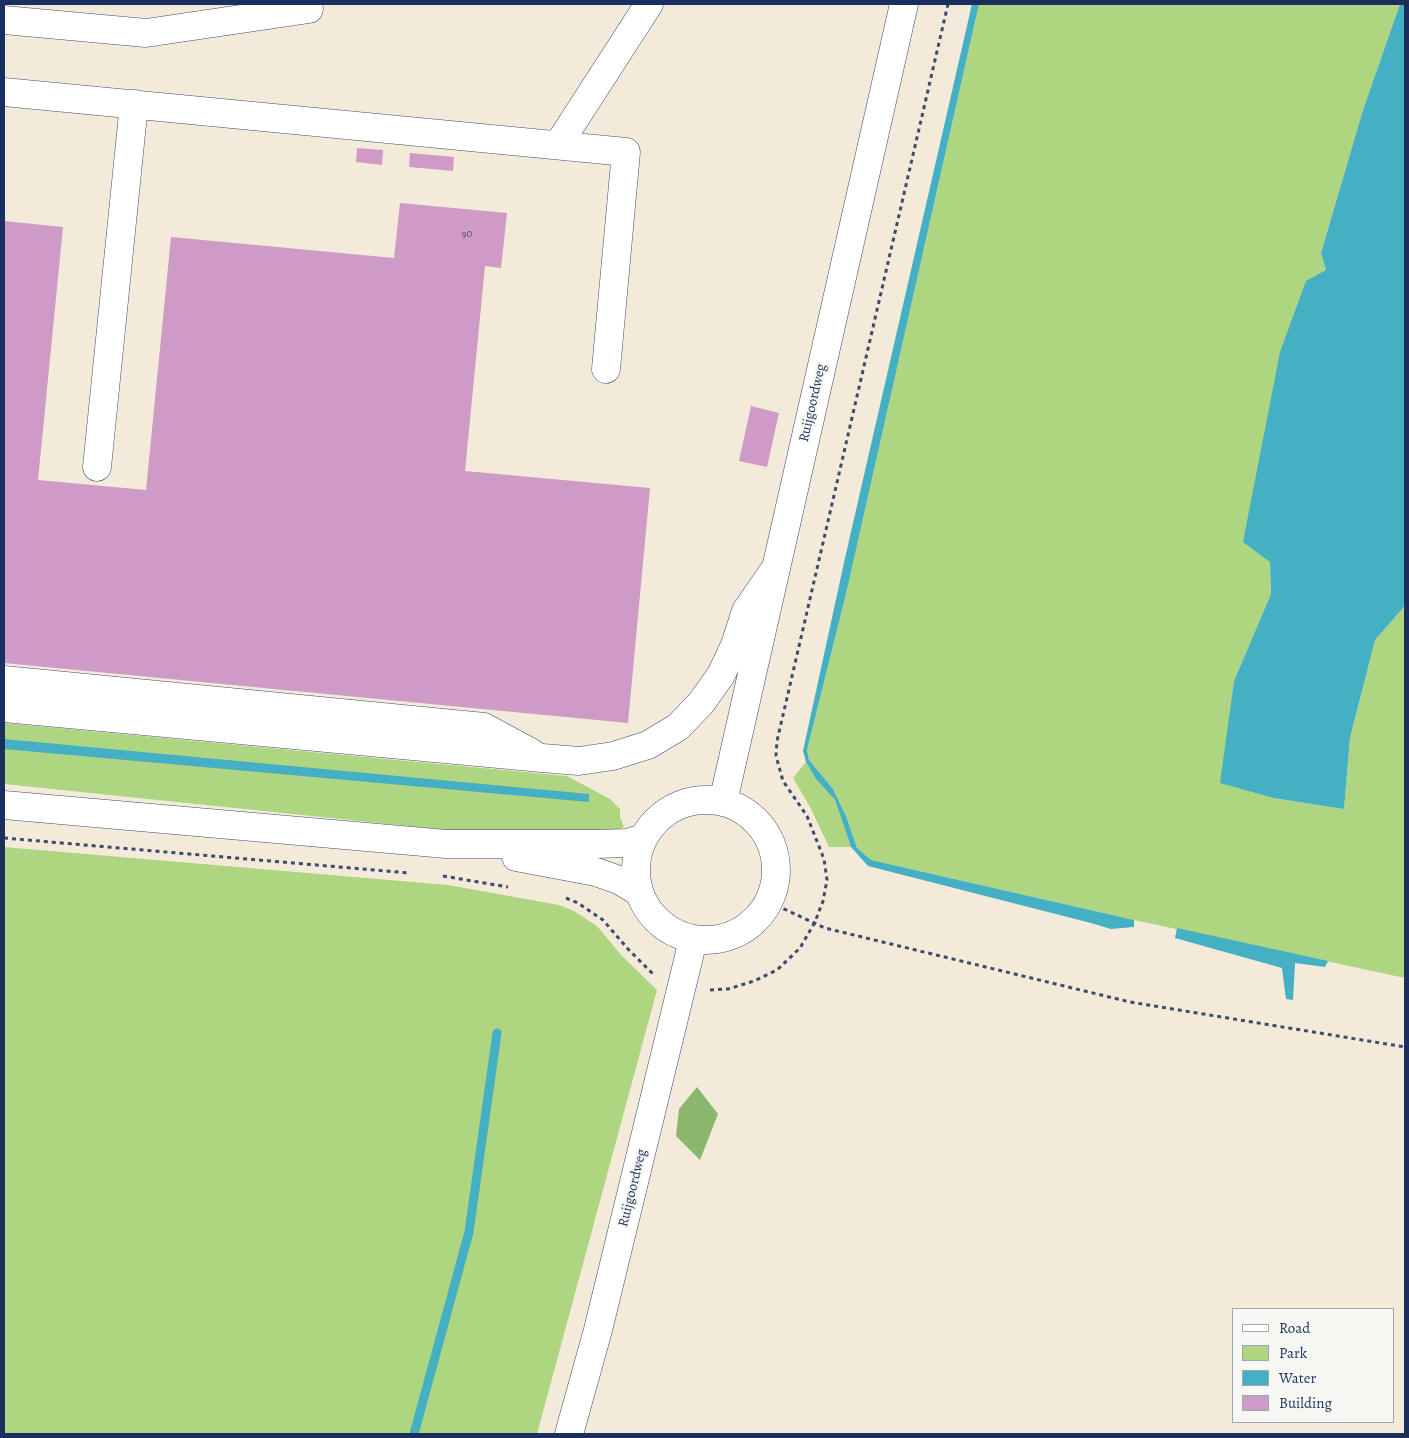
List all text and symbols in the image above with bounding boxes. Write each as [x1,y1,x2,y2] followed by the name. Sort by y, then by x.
[462,227,472,241] house number: 90
[796,362,830,444] street label: Ruijgoordweg
[615,1147,651,1229] street label: Ruijgoordweg
[1232,1308,1394,1423] legend
[1279,1318,1310,1338] text: Road
[1279,1343,1307,1363] text: Park
[1279,1368,1316,1388] text: Water
[1279,1393,1332,1413] text: Building

